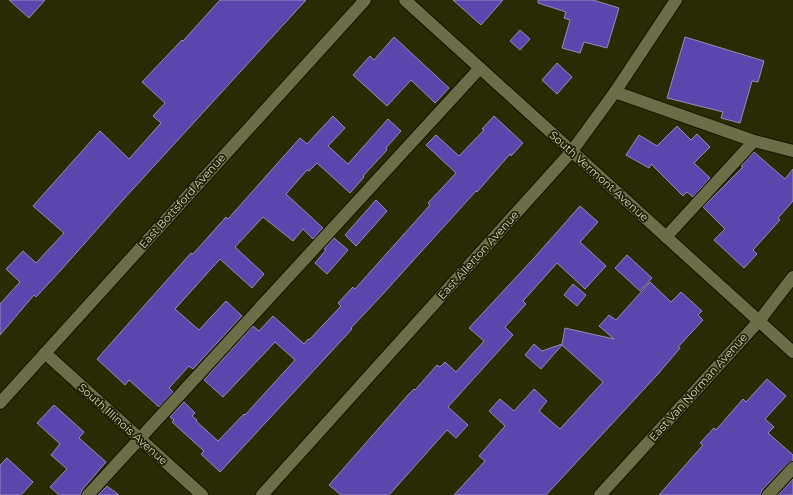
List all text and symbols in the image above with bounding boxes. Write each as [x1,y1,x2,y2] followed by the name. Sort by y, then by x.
[546,128,652,225] street label: South Vermont Avenue
[136,151,228,251] street label: East Bottsford Avenue
[434,208,522,302] street label: East Allerton Avenue
[646,330,750,444] street label: East Van Norman Avenue
[76,380,171,468] street label: South Illinois Avenue

